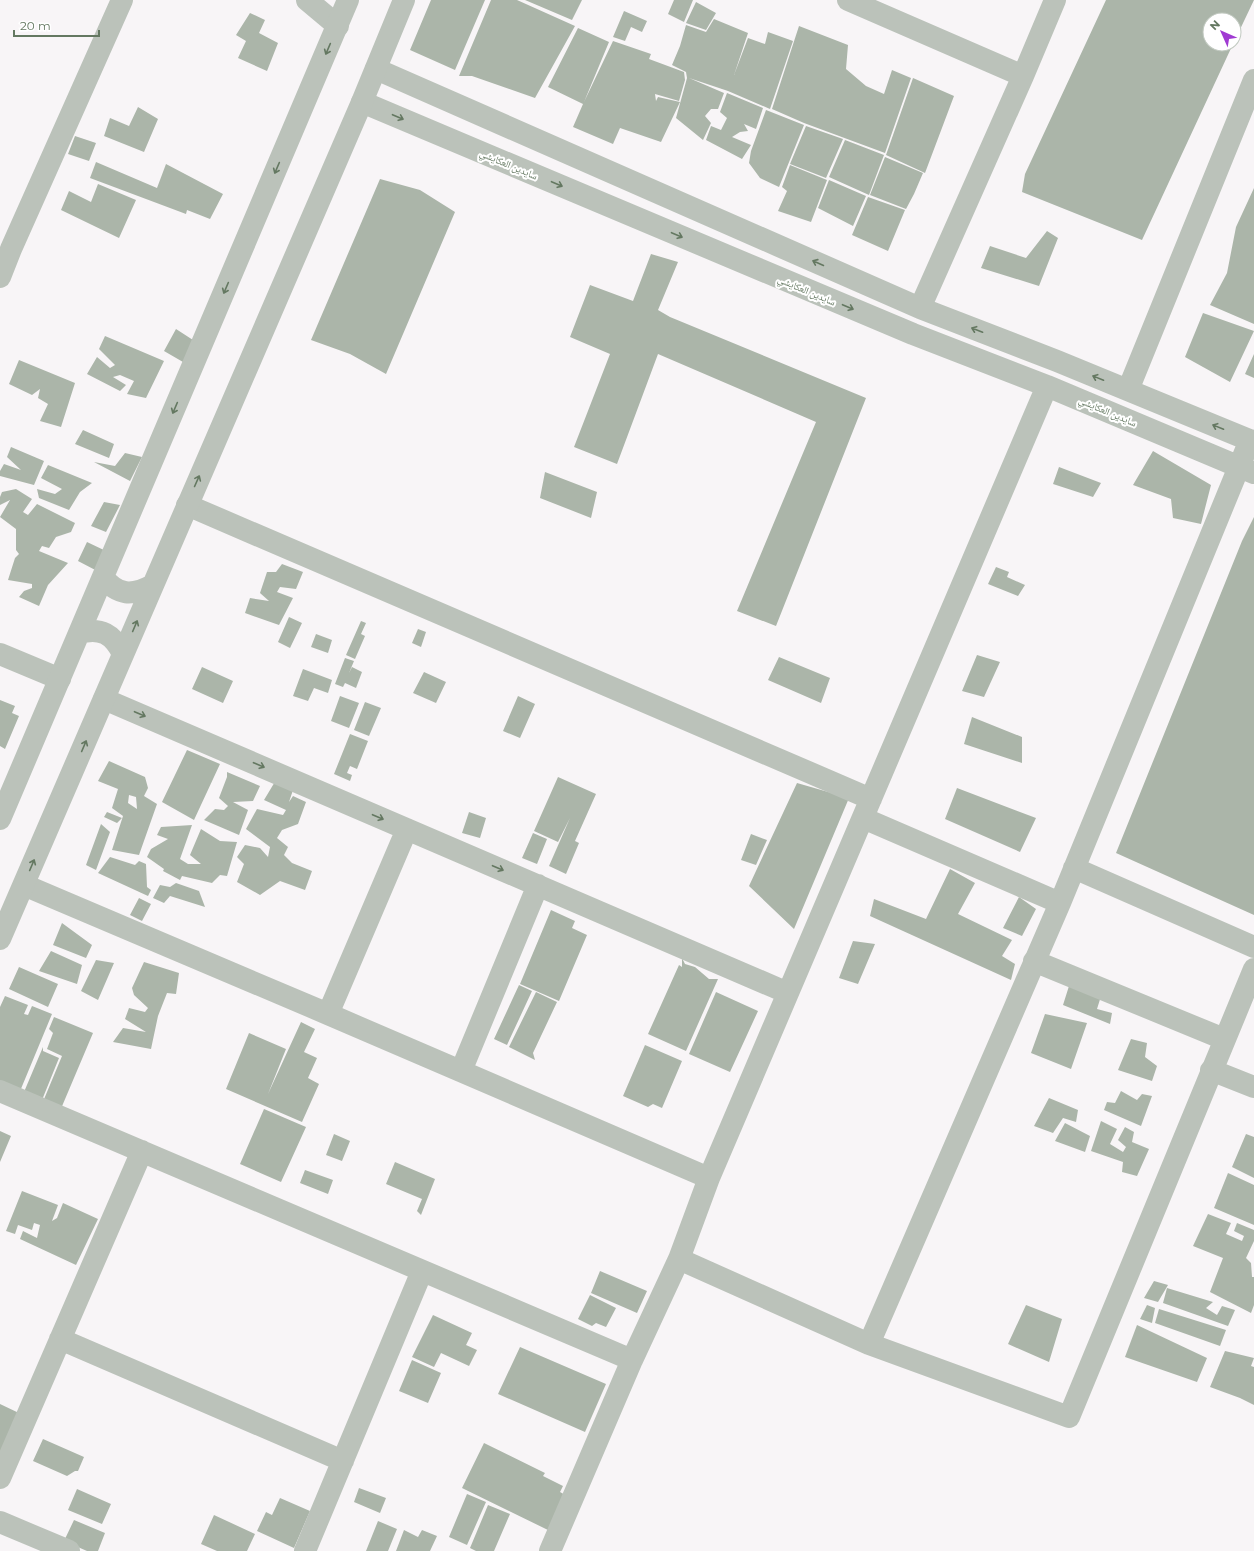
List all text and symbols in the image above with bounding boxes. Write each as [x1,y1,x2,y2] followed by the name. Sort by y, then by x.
[14,12,99,38] scale bar
[1202,12,1242,52] north arrow
[1207,17,1223,33] text: N
[20,18,51,33] text: 20 m
[324,42,331,54] one-way arrow
[392,114,404,122] one-way arrow
[477,146,540,184] street label: سايدين العكايشي
[273,162,280,174] one-way arrow
[550,181,562,188] one-way arrow
[670,231,682,239] one-way arrow
[813,259,825,267] one-way arrow
[775,272,838,310] street label: سايدين العكايشي
[222,282,229,294] one-way arrow
[841,304,853,311] one-way arrow
[971,326,983,334] one-way arrow
[1092,374,1104,381] one-way arrow
[1076,393,1139,431] street label: سايدين العكايشي
[171,401,178,413] one-way arrow
[1212,423,1224,431] one-way arrow
[194,476,202,488] one-way arrow
[132,621,139,633] one-way arrow
[133,711,145,718] one-way arrow
[80,740,88,752] one-way arrow
[253,762,265,770] one-way arrow
[372,813,384,821] one-way arrow
[29,859,36,871] one-way arrow
[491,865,503,872] one-way arrow

